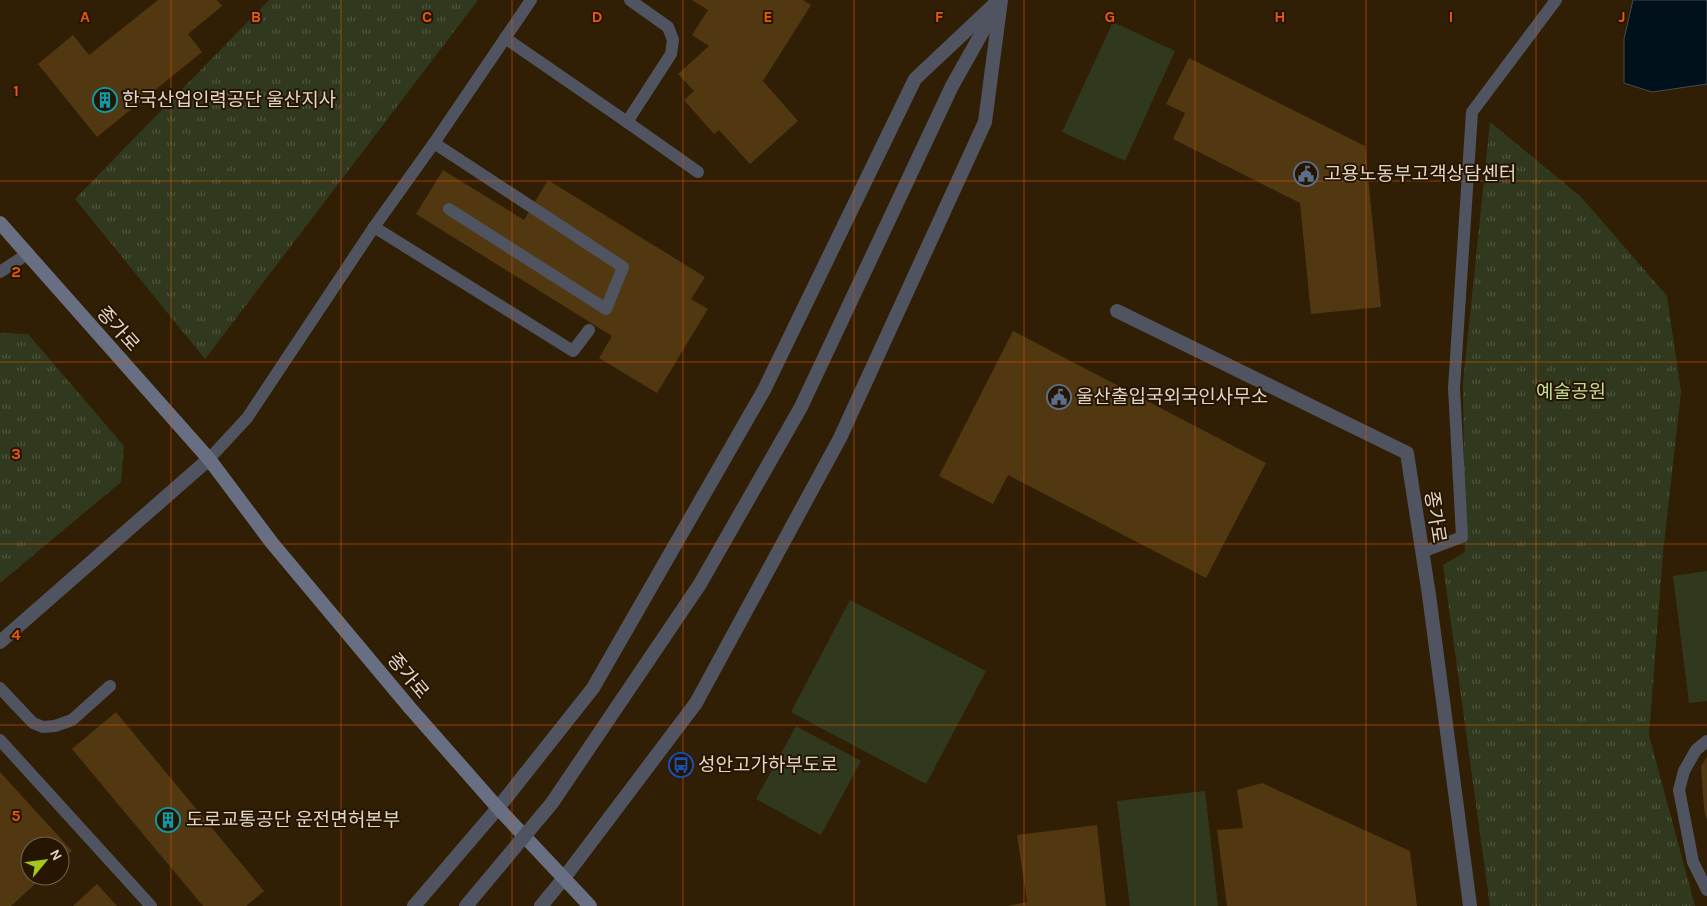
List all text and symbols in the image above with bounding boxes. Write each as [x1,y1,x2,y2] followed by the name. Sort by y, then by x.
[80,7,90,26] text: A
[251,7,261,26] text: B
[422,7,432,26] text: C
[592,7,603,26] text: D
[763,7,773,26] text: E
[935,7,944,26] text: F
[1105,7,1115,26] text: G
[1274,7,1286,26] text: H
[1449,7,1453,26] text: I
[1618,7,1626,26] text: J
[13,81,19,100] text: 1
[92,87,118,113] building icon: 한국산업인력공단 울산지사
[122,89,336,111] place label: 한국산업인력공단 울산지사
[1293,161,1319,187] public building icon: 고용노동부고객상담센터
[1324,163,1516,185] place label: 고용노동부고객상담센터
[11,262,21,281] text: 2
[92,302,144,356] street label: 종가로
[1536,381,1606,403] park label: 예술공원
[1046,384,1072,410] public building icon: 울산출입국외국인사무소
[1076,386,1268,408] place label: 울산출입국외국인사무소
[11,444,21,463] text: 3
[1420,489,1450,545] street label: 종가로
[11,625,21,644] text: 4
[383,649,433,703] street label: 종가로
[668,752,694,778] bus stop icon: 성안고가하부도로
[698,754,838,776] place label: 성안고가하부도로
[11,806,21,825] text: 5
[155,807,181,833] building icon: 도로교통공단 운전면허본부
[186,809,400,831] place label: 도로교통공단 운전면허본부
[20,836,70,886] north arrow
[46,846,66,863] text: N

